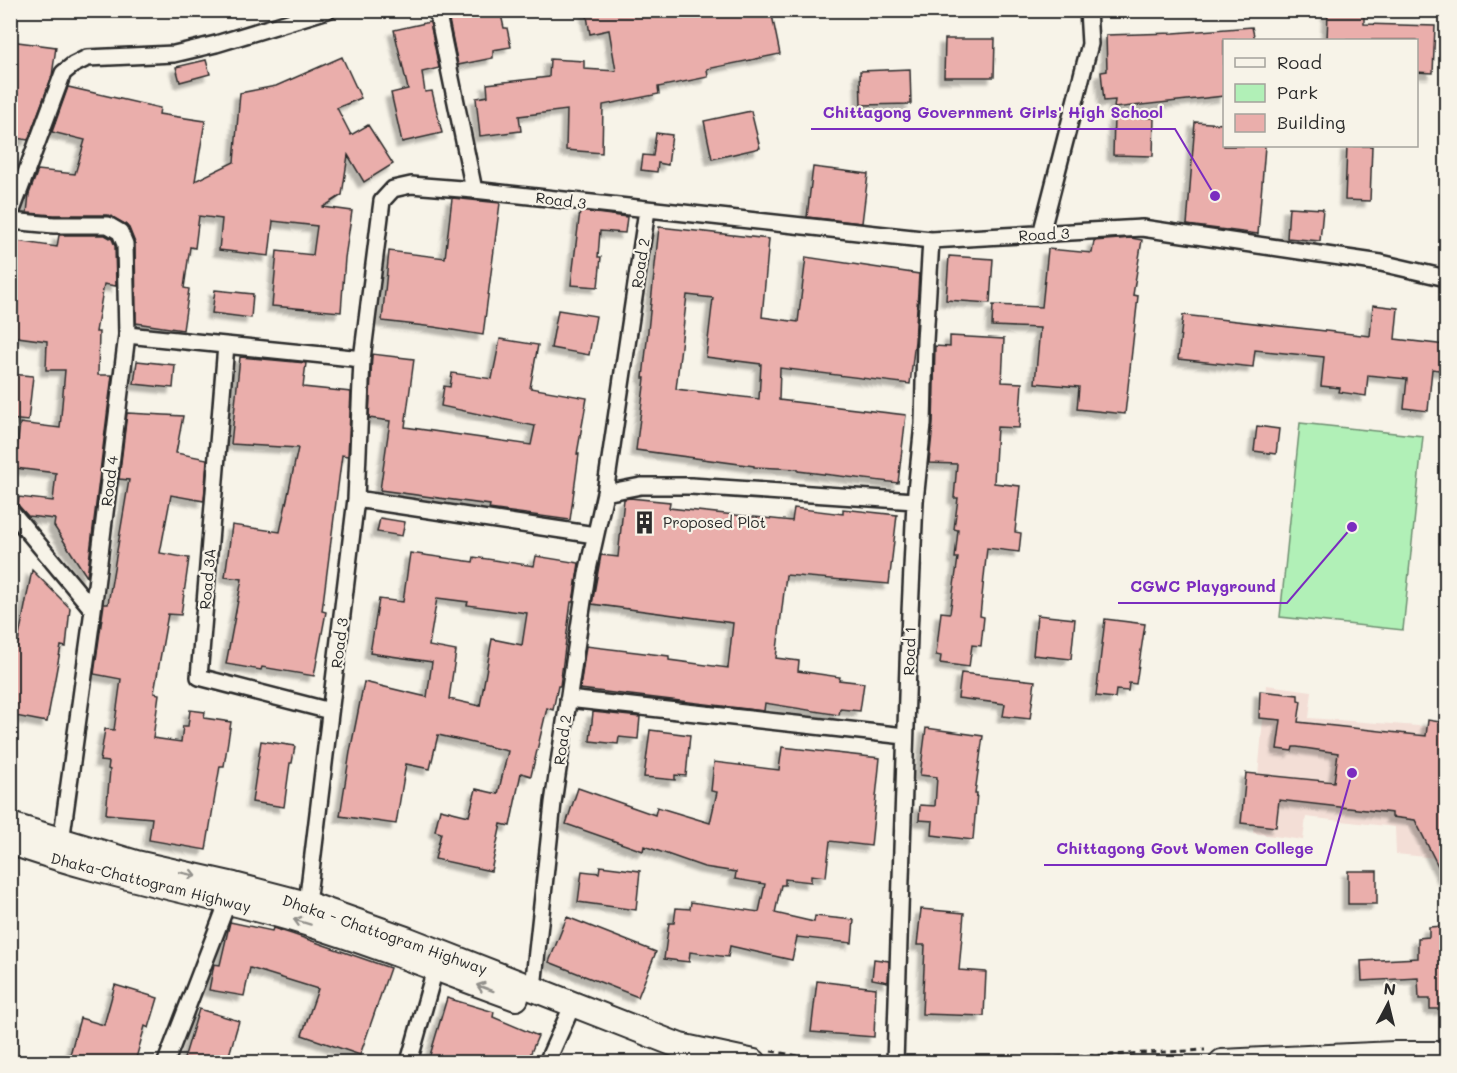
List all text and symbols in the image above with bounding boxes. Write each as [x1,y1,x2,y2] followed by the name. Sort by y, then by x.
[1223,39,1418,147] legend
[1277,50,1322,74] text: Road
[1277,80,1318,104] text: Park
[811,95,1175,129] callout: Chittagong Government Girls' High School
[823,101,1163,122] text: Chittagong Government Girls' High School
[1277,110,1345,134] text: Building
[534,187,588,213] street label: Road 3
[1018,223,1070,245] street label: Road 3
[626,236,654,290] street label: Road 2
[96,454,122,508] street label: Road 4
[632,509,658,535] building icon: Proposed Plot
[663,512,766,532] place label: Proposed Plot
[194,548,220,610] street label: Road 3A
[1118,569,1287,603] callout: CGWC Playground
[1130,575,1276,596] text: CGWC Playground
[326,616,352,670] street label: Road 3
[898,626,920,676] street label: Road 1
[549,714,575,766] street label: Road 2
[1044,831,1326,865] callout: Chittagong Govt Women College
[1056,837,1314,858] text: Chittagong Govt Women College
[49,847,254,917] street label: Dhaka-Chattogram Highway
[178,869,197,881] one-way arrow
[280,889,490,979] street label: Dhaka - Chattogram Highway
[293,916,312,927] one-way arrow
[1358,974,1418,1034] north arrow
[1383,977,1397,1000] text: N
[477,981,495,992] one-way arrow

